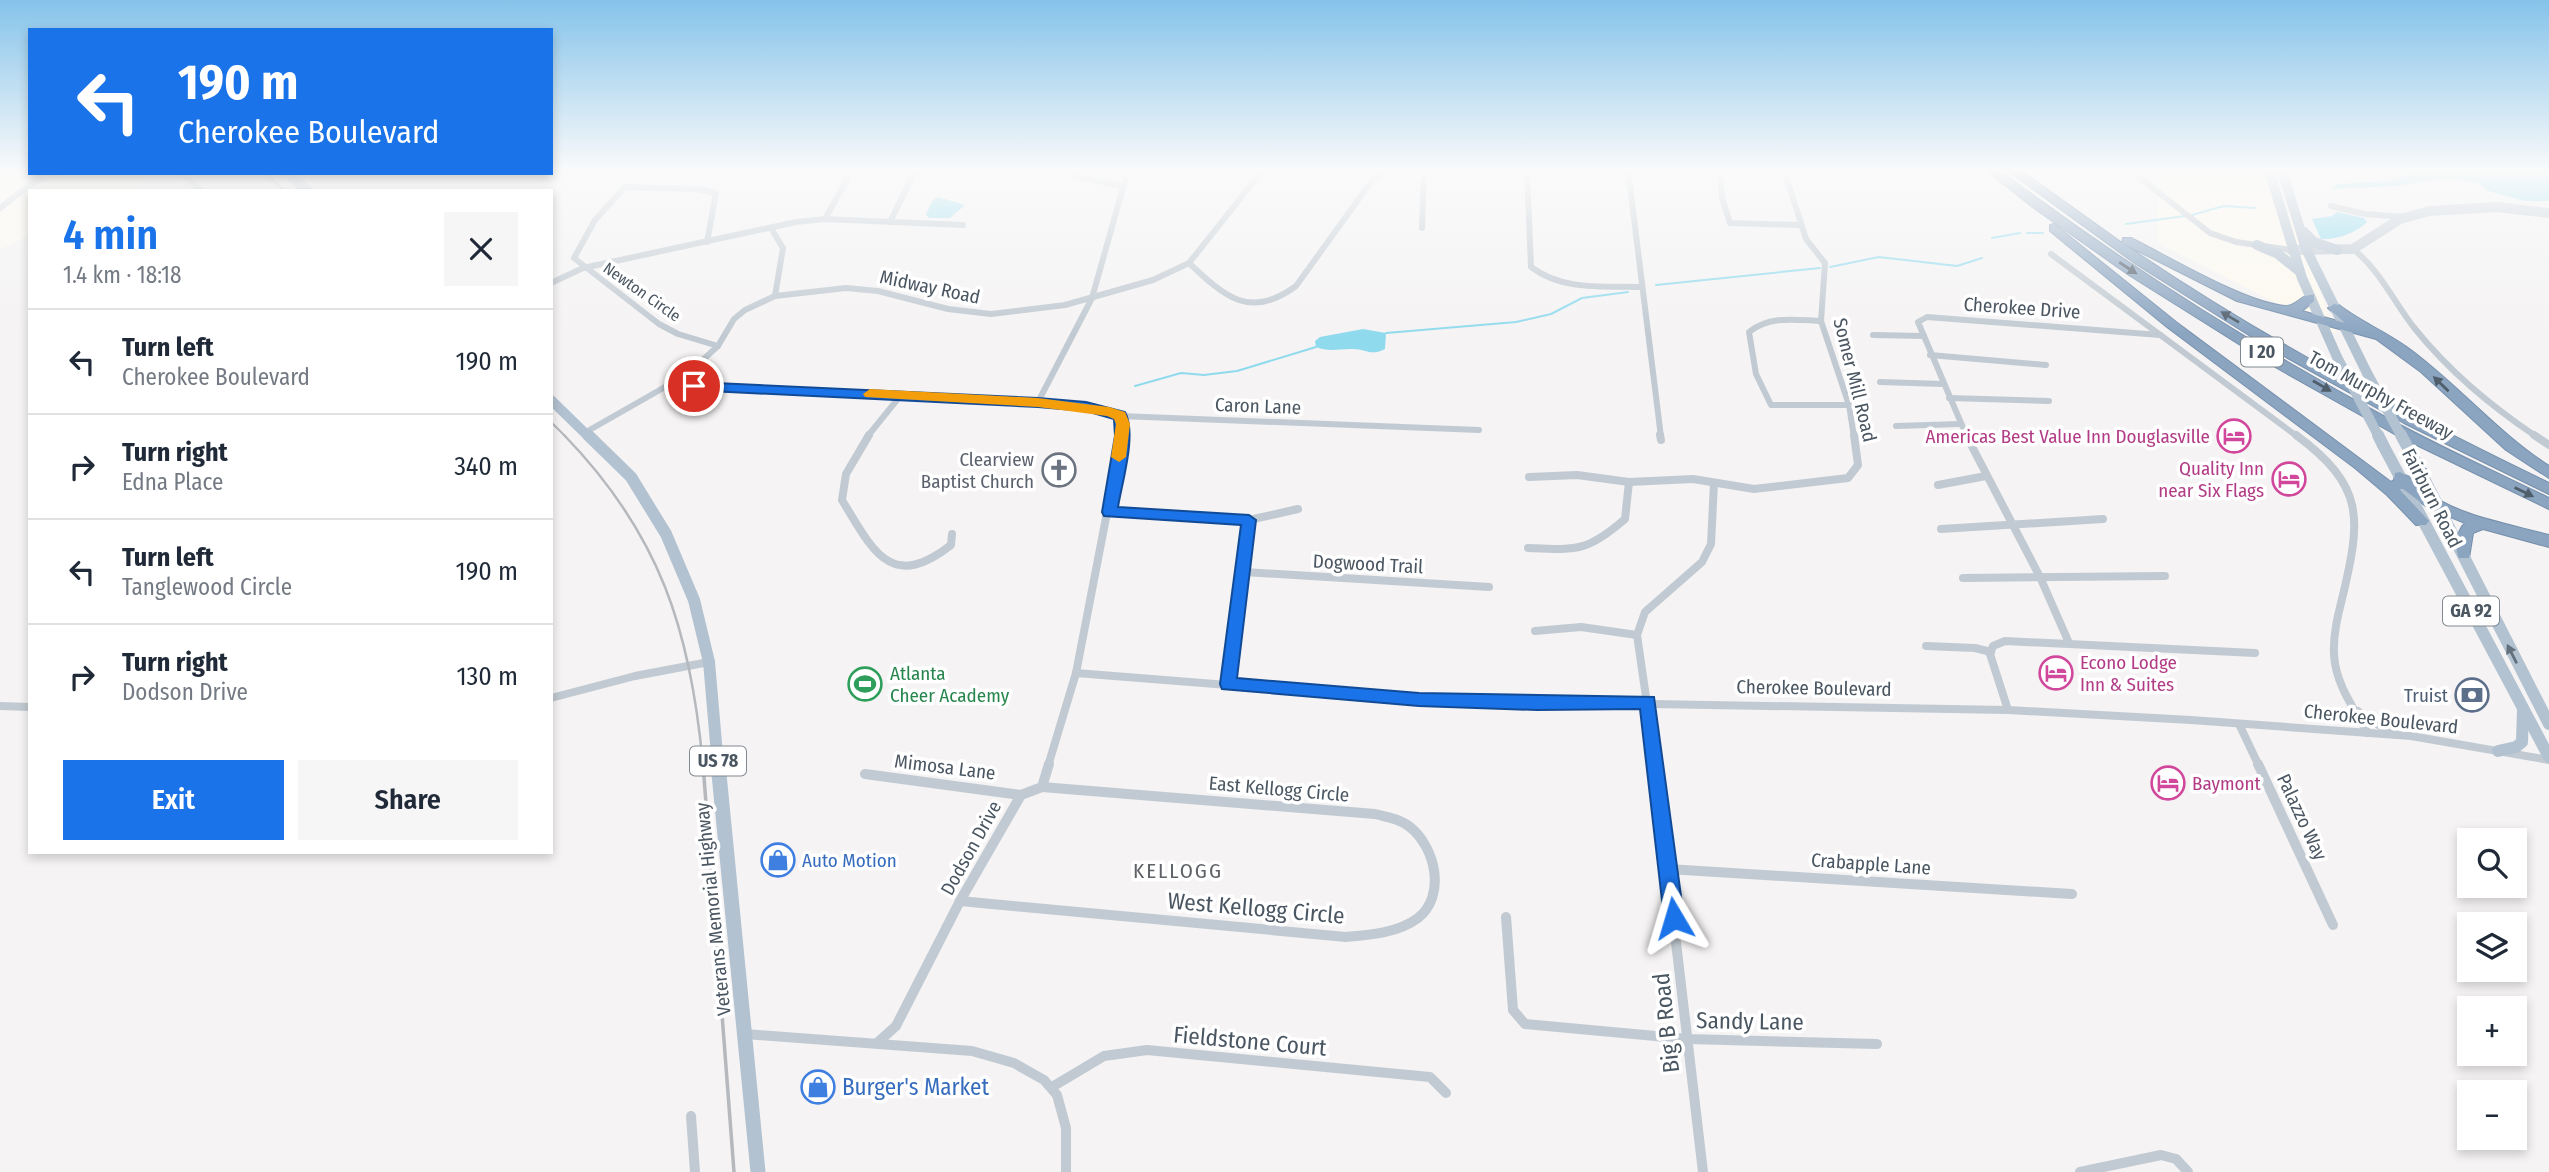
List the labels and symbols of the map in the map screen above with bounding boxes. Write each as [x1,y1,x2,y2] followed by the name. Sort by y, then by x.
[600,258,684,326] street label: Newton Circle
[2118,262,2138,275] one-way arrow
[878,265,982,309] street label: Midway Road
[1963,292,2081,324] street label: Cherokee Drive
[2220,311,2239,324] one-way arrow
[1829,316,1881,444] street label: Somer Mill Road
[2241,338,2283,366] road number: I 20
[2305,346,2458,445] street label: Tom Murphy Freeway
[664,356,724,416] pin
[2433,377,2450,393] one-way arrow
[2313,380,2332,392] one-way arrow
[1214,393,1302,419] street label: Caron Lane
[2215,417,2253,455] hotel icon: Americas Best Value Inn Douglasville
[1926,425,2210,448] place label: Americas Best Value Inn Douglasville
[2397,444,2467,552] street label: Fairburn Road
[921,448,1035,493] place label: Clearview Baptist Church
[1040,451,1078,489] church icon: Clearview Baptist Church
[2158,457,2264,502] place label: Quality Inn near Six Flags
[2270,460,2308,498] hotel icon: Quality Inn near Six Flags
[2514,486,2534,497] one-way arrow
[1312,550,1424,578] street label: Dogwood Trail
[2443,596,2499,626] road number: GA 92
[2507,644,2518,664] one-way arrow
[2080,651,2177,696] place label: Econo Lodge Inn & Suites
[2037,654,2075,692] hotel icon: Econo Lodge Inn & Suites
[890,662,1010,707] place label: Atlanta Cheer Academy
[846,665,884,703] sports icon: Atlanta Cheer Academy
[1736,675,1892,701] street label: Cherokee Boulevard
[2453,676,2491,714] bank icon: Truist
[2404,684,2449,707] place label: Truist
[2303,699,2459,739] street label: Cherokee Boulevard
[690,746,746,776] road number: US 78
[893,749,997,785] street label: Mimosa Lane
[2149,764,2187,802] hotel icon: Baymont
[2272,770,2332,864] street label: Palazzo Way
[1208,771,1350,807] street label: East Kellogg Circle
[2192,772,2262,795] place label: Baymont
[936,797,1006,899] street label: Dodson Drive
[690,801,736,1017] street label: Veterans Memorial Highway
[759,841,797,879] shop icon: Auto Motion
[1810,848,1932,880] street label: Crabapple Lane
[802,849,897,872] place label: Auto Motion
[1133,858,1223,884] district label: KELLOGG
[1637,881,1711,955] position arrow
[1166,886,1346,930] street label: West Kellogg Circle
[1647,972,1685,1074] street label: Big B Road
[1696,1006,1804,1036] street label: Sandy Lane
[1172,1020,1328,1062] street label: Fieldstone Court
[799,1068,837,1106] shop icon: Burger's Market
[842,1073,989,1101] place label: Burger's Market

